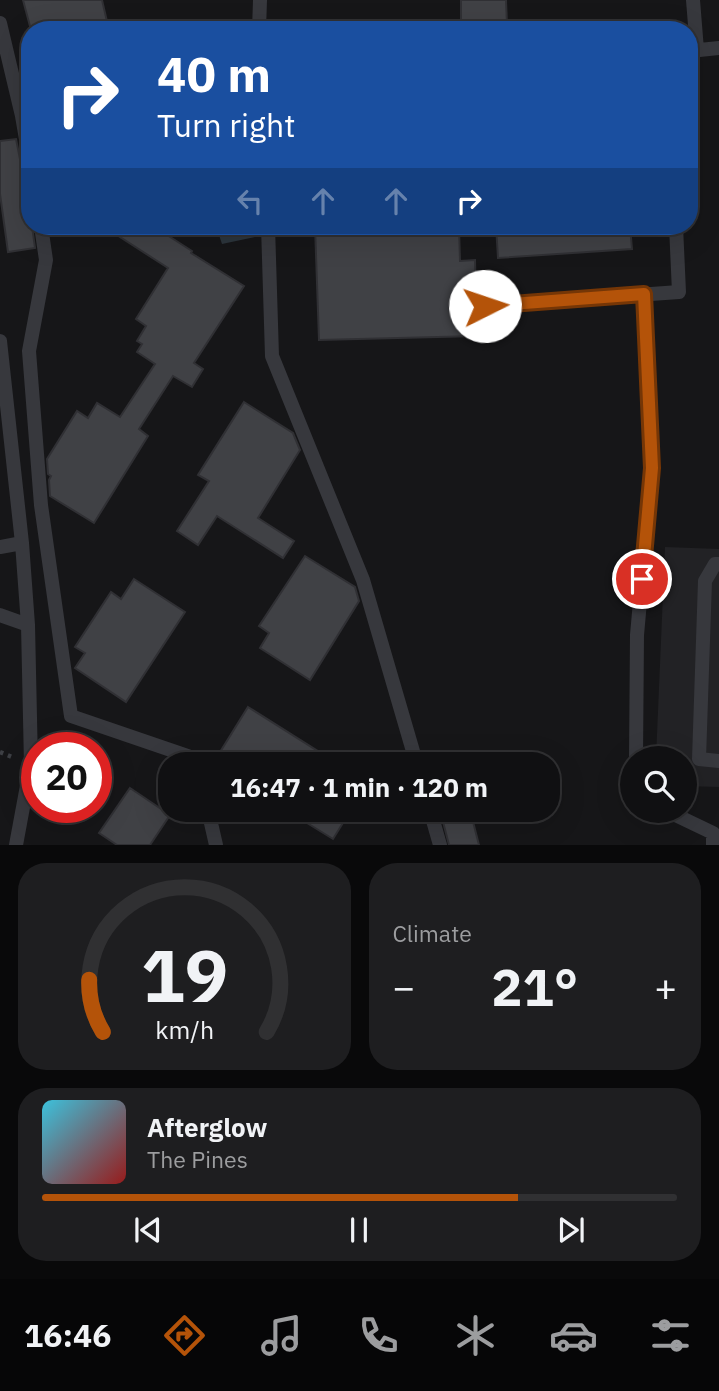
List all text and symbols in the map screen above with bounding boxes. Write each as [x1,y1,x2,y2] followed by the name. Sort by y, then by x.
[157,42,271,105] text: 40 m
[42,49,133,140] icon: right
[157,104,295,146] text: Turn right
[231,182,269,220] icon: left
[304,182,342,220] icon: ahead
[377,182,415,220] icon: ahead
[450,182,488,220] icon: right
[448,269,522,343] position arrow
[612,549,672,609] pin
[623,560,661,598] icon: arrive
[21,732,112,823] speed limit sign: 20
[620,746,697,823] map controls
[620,746,697,823] button: search
[230,770,488,804] text: 16:47 · 1 min · 120 m
[393,918,472,948] text: Climate
[141,928,228,1023] text: 19
[491,953,578,1020] text: 21°
[393,962,415,1011] text: −
[654,962,677,1011] text: +
[155,1013,214,1046] text: km/h
[147,1110,267,1144] text: Afterglow
[147,1144,248,1174] text: The Pines
[129,1211,167,1249] icon: previous
[340,1211,378,1249] icon: pause
[552,1211,590,1249] icon: next
[160,1311,209,1360] icon: directions
[257,1311,306,1360] icon: music
[354,1311,403,1360] icon: phone
[451,1311,500,1360] icon: climate
[549,1311,598,1360] icon: car
[646,1311,695,1360] icon: filters
[24,1314,111,1356] text: 16:46

